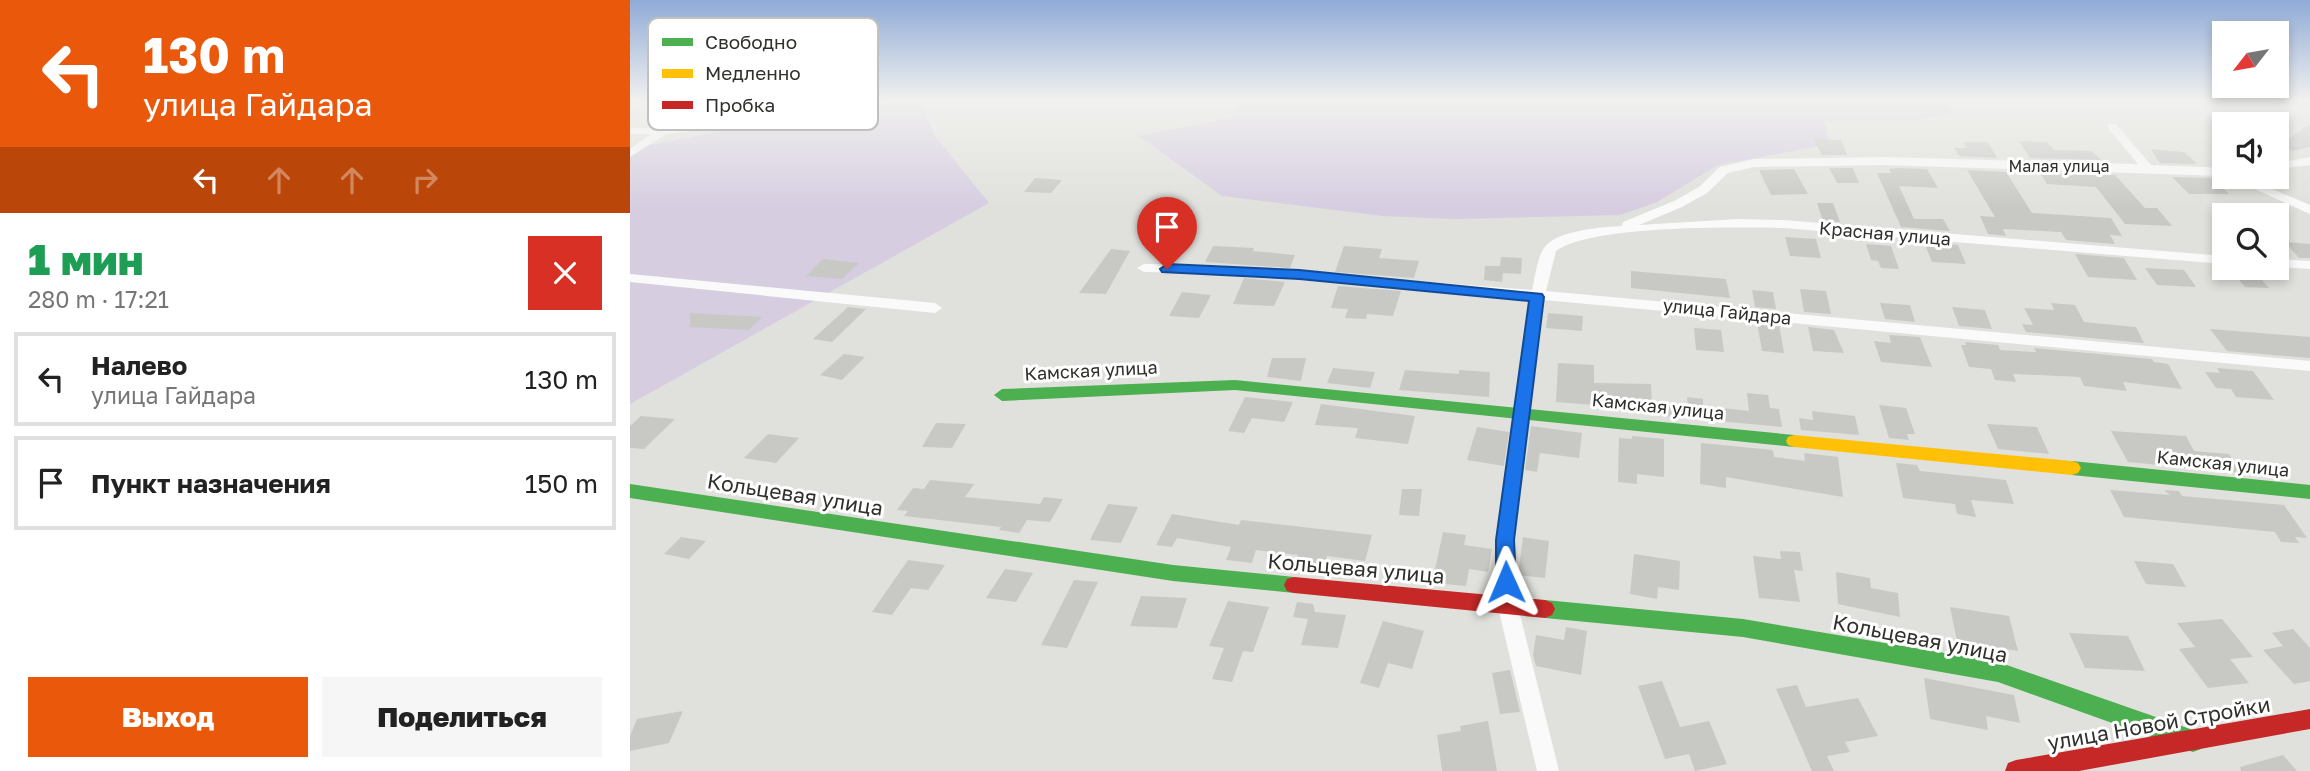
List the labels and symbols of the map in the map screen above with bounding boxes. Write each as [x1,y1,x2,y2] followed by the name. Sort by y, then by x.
[648,18,878,130] legend
[2212,21,2289,98] north arrow
[705,30,797,53] text: Свободно
[705,61,801,84] text: Медленно
[705,93,775,116] text: Пробка
[2008,156,2110,176] street label: Малая улица
[1137,197,1197,269] pin
[1818,216,1952,250] street label: Красная улица
[1662,293,1792,329] street label: улица Гайдара
[1024,356,1158,384] street label: Камская улица
[1591,388,1725,424] street label: Камская улица
[2156,445,2290,481] street label: Камская улица
[705,467,885,521] street label: Кольцевая улица
[1469,545,1543,619] position arrow
[1266,547,1446,589] street label: Кольцевая улица
[1831,608,2010,668] street label: Кольцевая улица
[2045,691,2272,755] street label: улица Новой Стройки

